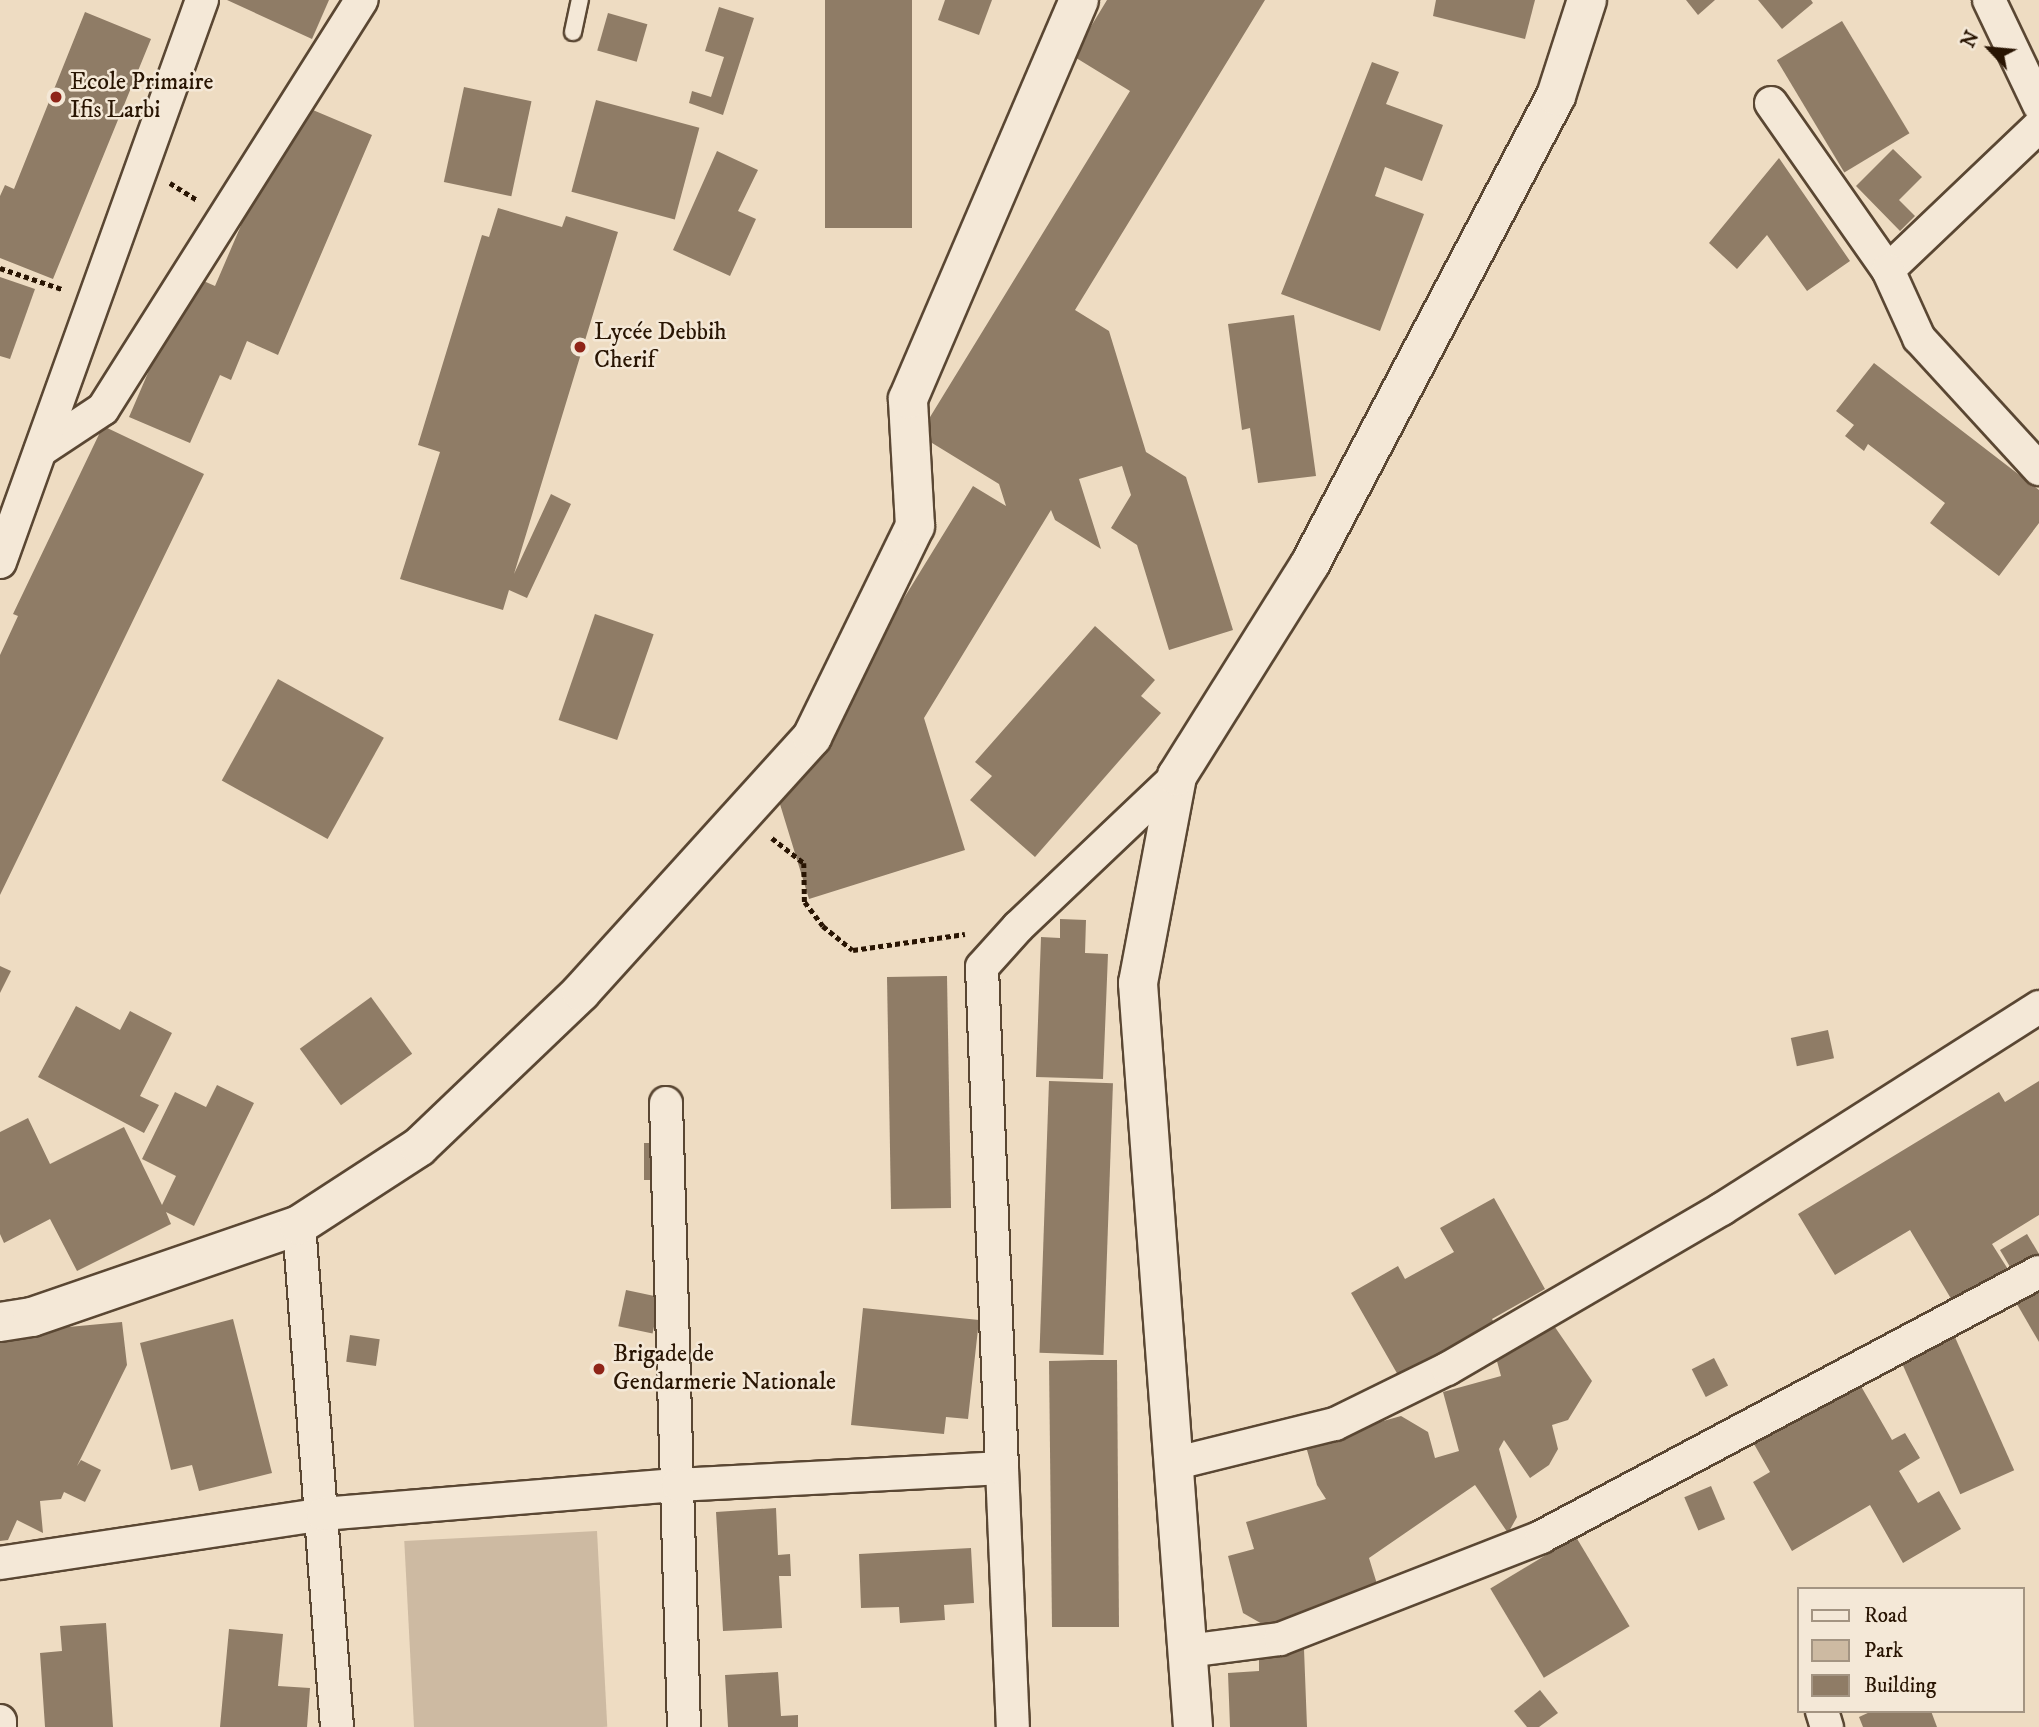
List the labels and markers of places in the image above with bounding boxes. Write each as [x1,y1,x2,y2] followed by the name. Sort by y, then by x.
[70,69,213,125] place label: Ecole Primaire Ifis Larbi
[48,89,64,105] marker: Ecole Primaire Ifis Larbi
[594,319,727,375] place label: Lycée Debbih Cherif
[572,339,588,355] marker: Lycée Debbih Cherif
[613,1341,836,1397] place label: Brigade de Gendarmerie Nationale
[591,1361,607,1377] marker: Brigade de Gendarmerie Nationale

